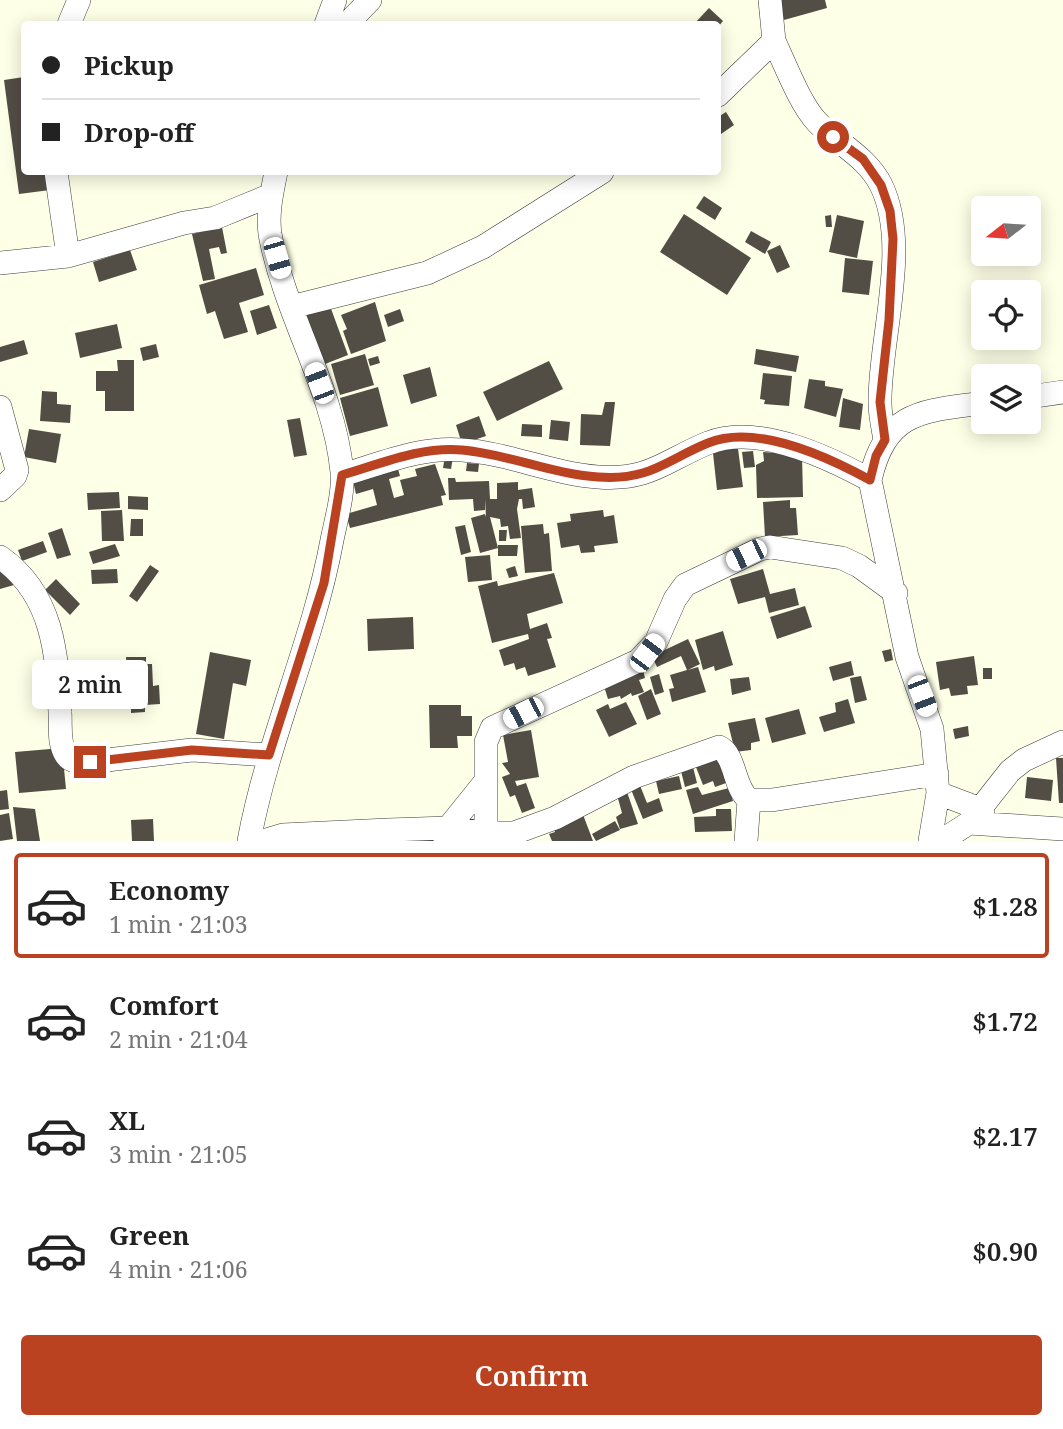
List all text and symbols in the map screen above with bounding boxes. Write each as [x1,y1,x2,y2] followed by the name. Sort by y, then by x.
[84,47,174,83] text: Pickup
[84,114,194,150] text: Drop-off
[817,121,849,153] route start
[971,196,1041,266] north arrow
[971,196,1041,434] map controls
[262,235,293,281] car
[971,280,1041,350] button: locate
[302,360,337,406] car
[971,364,1041,434] button: layers
[723,536,770,574] car
[626,630,669,676] car
[32,660,148,710] callout: 2 min
[58,668,122,700] text: 2 min
[905,673,940,719] car
[500,694,547,732] car
[74,746,106,778] route end
[109,872,229,908] text: Economy
[25,874,88,937] icon: car
[972,888,1038,924] text: $1.28
[109,908,247,940] text: 1 min · 21:03
[109,987,219,1023] text: Comfort
[25,989,88,1052] icon: car
[972,1003,1038,1039] text: $1.72
[109,1023,247,1055] text: 2 min · 21:04
[109,1102,145,1138] text: XL
[25,1104,88,1167] icon: car
[972,1118,1038,1154] text: $2.17
[109,1138,247,1170] text: 3 min · 21:05
[109,1217,190,1253] text: Green
[25,1219,88,1282] icon: car
[972,1233,1038,1269] text: $0.90
[109,1253,247,1285] text: 4 min · 21:06
[21,1335,1042,1415] button: Confirm

